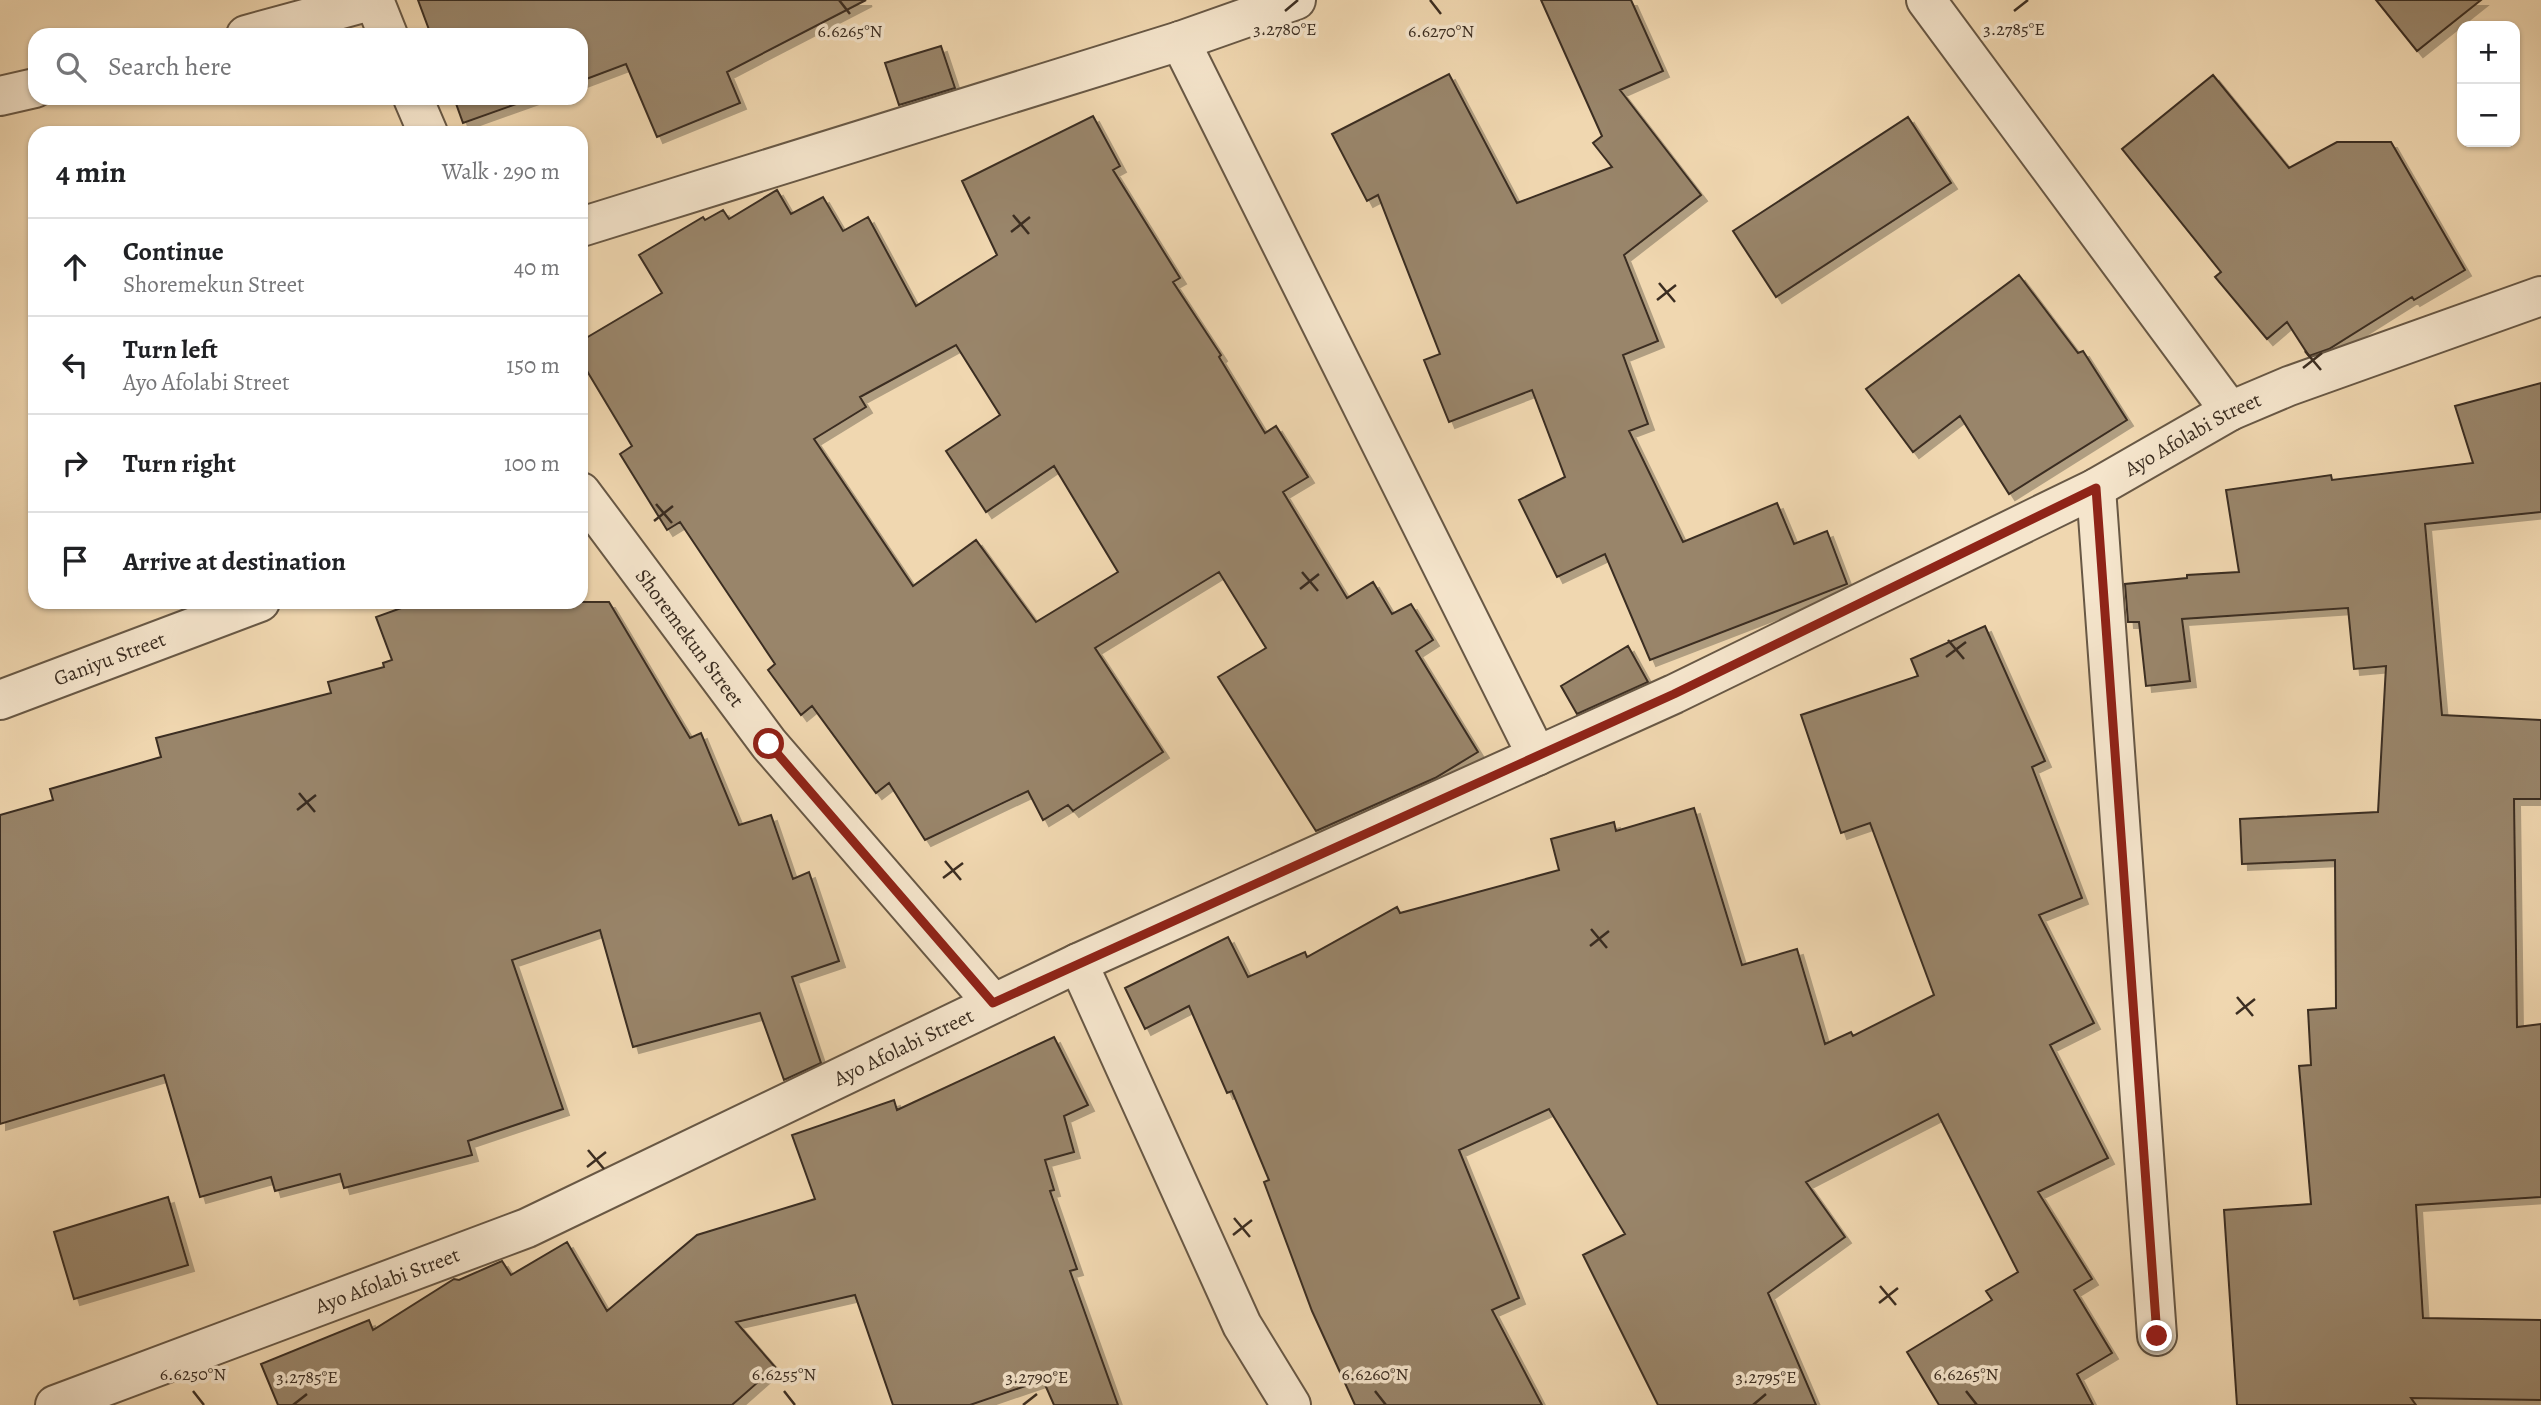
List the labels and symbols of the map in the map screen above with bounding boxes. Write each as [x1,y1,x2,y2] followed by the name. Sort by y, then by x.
[1253,17,1317,41] text: 3.2780°E
[1983,17,2045,41] text: 3.2785°E
[817,19,883,43] text: 6.6265°N
[1408,19,1474,43] text: 6.6270°N
[2118,385,2266,483] street label: Ayo Afolabi Street
[629,563,751,713] street label: Shoremekun Street
[49,625,170,693] street label: Ganiyu Street
[753,728,784,759] route start
[828,1001,978,1093] street label: Ayo Afolabi Street
[310,1240,464,1321] street label: Ayo Afolabi Street
[2141,1320,2172,1351] route end
[160,1362,226,1386] text: 6.6250°N
[752,1362,816,1386] text: 6.6255°N
[1342,1362,1409,1386] text: 6.6260°N
[1933,1362,1999,1386] text: 6.6265°N
[276,1365,338,1389] text: 3.2785°E
[1006,1365,1068,1389] text: 3.2790°E
[1735,1365,1797,1389] text: 3.2795°E

